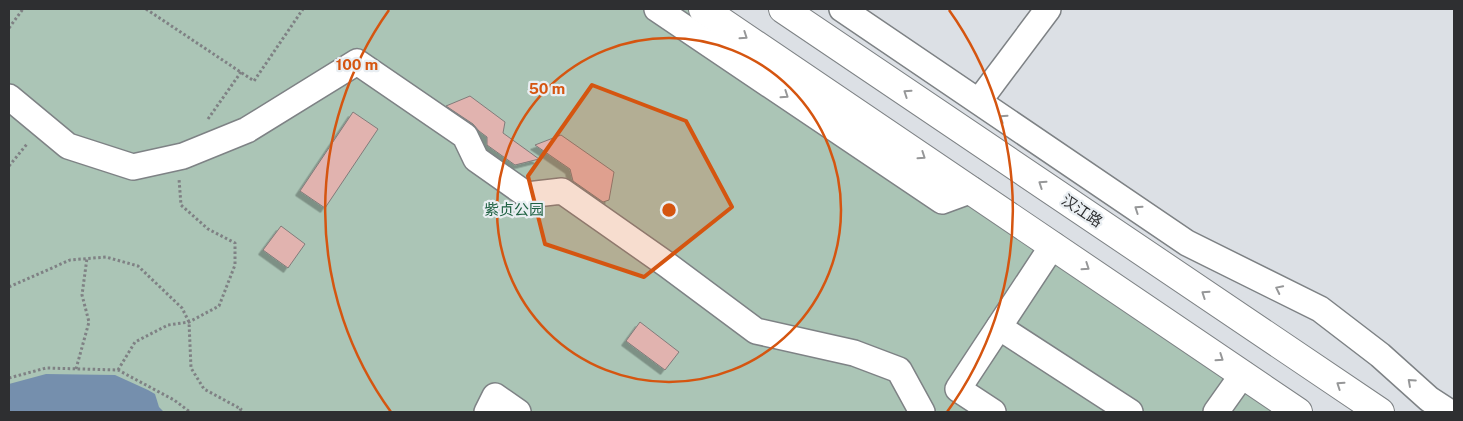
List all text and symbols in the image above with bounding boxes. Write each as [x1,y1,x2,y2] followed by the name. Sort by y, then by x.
[738,30,747,39] one-way arrow
[336,56,378,73] text: 100 m
[529,80,565,97] text: 50 m
[779,89,789,98] one-way arrow
[903,90,913,99] one-way arrow
[1000,115,1009,124] one-way arrow
[916,150,926,159] one-way arrow
[1038,181,1047,190] one-way arrow
[1059,191,1106,230] street label: 汉江路
[484,201,544,218] park label: 紫贞公园
[660,201,678,219] centre of rings
[1134,206,1143,216] one-way arrow
[1080,261,1089,270] one-way arrow
[1275,285,1284,295] one-way arrow
[1202,291,1211,300] one-way arrow
[1214,352,1224,361] one-way arrow
[1407,379,1416,388] one-way arrow
[1336,382,1346,391] one-way arrow

